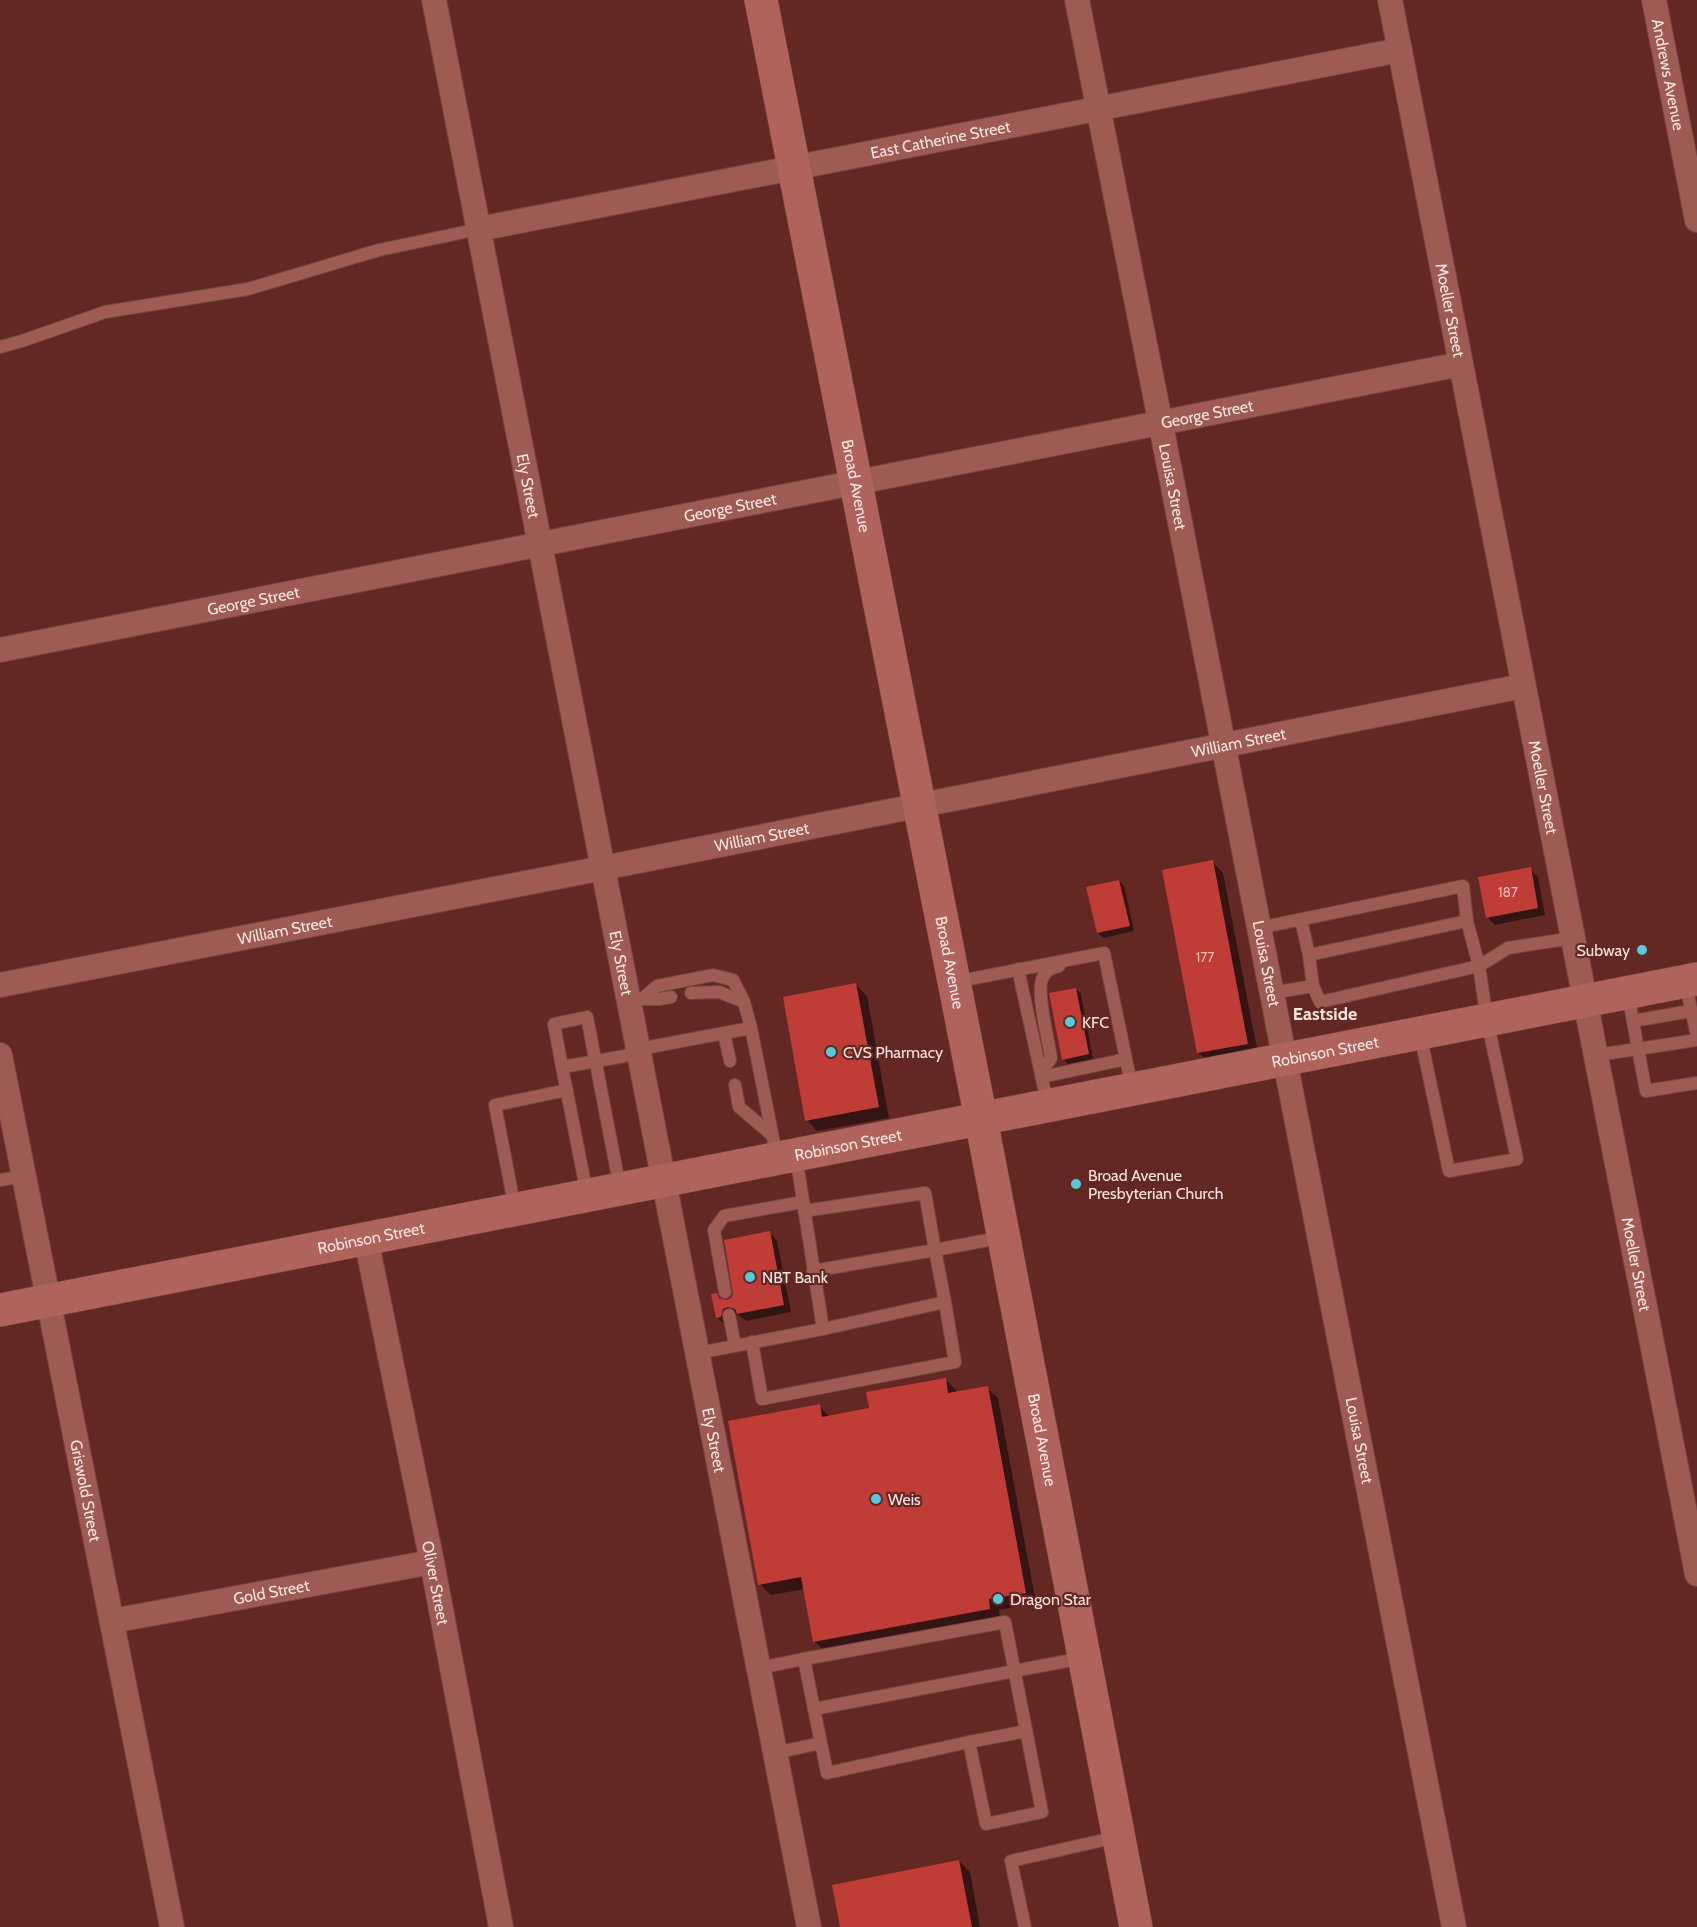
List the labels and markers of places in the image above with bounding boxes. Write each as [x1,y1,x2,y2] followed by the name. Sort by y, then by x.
[1577,941,1630,960] place label: Subway
[1635,943,1649,957] marker: Subway
[1082,1013,1109,1032] place label: KFC
[1063,1015,1077,1029] marker: KFC
[843,1043,943,1062] place label: CVS Pharmacy
[824,1045,838,1059] marker: CVS Pharmacy
[1088,1166,1223,1203] place label: Broad Avenue Presbyterian Church
[1069,1177,1083,1191] marker: Broad Avenue Presbyterian Church
[762,1268,829,1287] place label: NBT Bank
[743,1270,757,1284] marker: NBT Bank
[888,1490,921,1509] place label: Weis
[869,1492,883,1506] marker: Weis
[1010,1590,1092,1609] place label: Dragon Star
[991,1592,1005,1606] marker: Dragon Star

